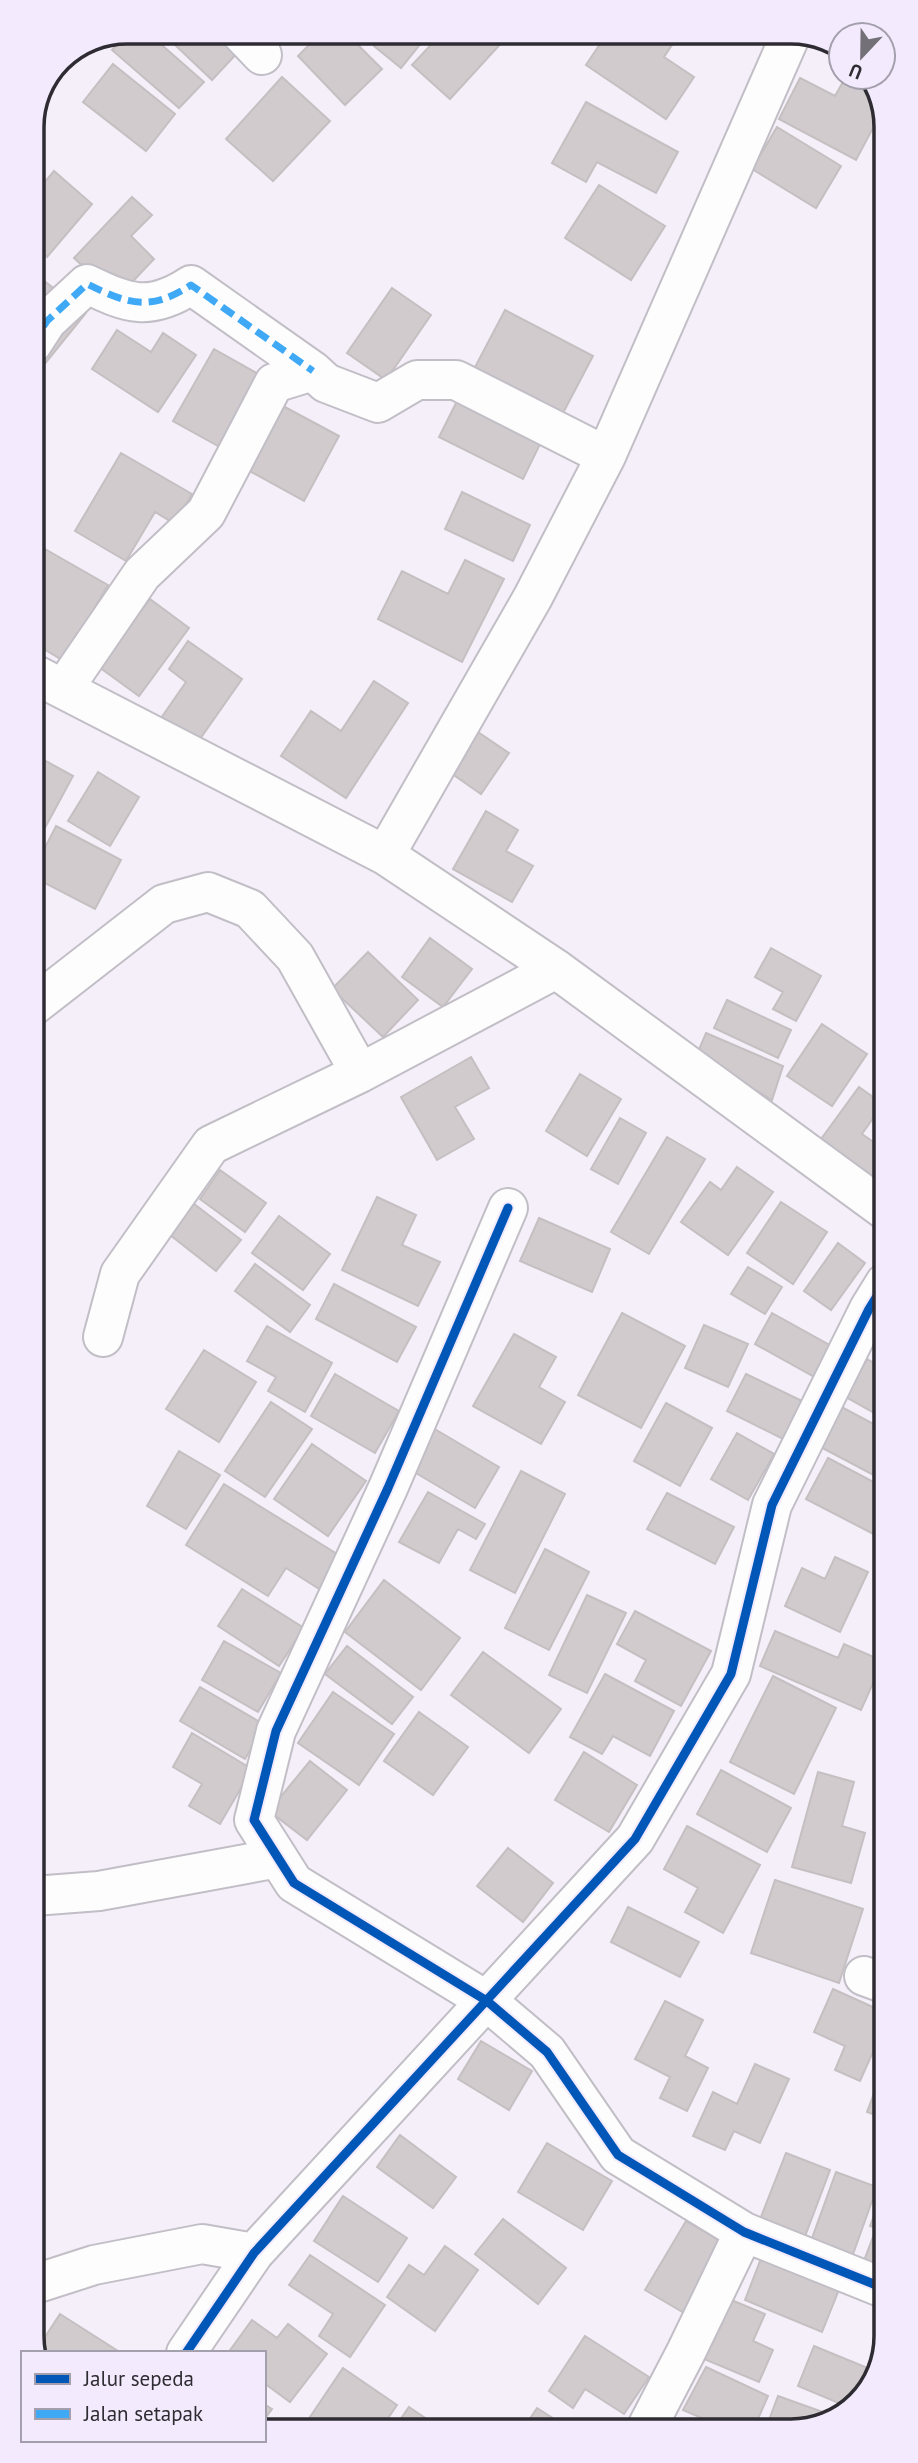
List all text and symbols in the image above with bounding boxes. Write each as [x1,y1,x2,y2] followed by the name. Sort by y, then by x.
[827,21,897,91] north arrow
[846,58,866,85] text: U
[21,2351,266,2442] legend
[83,2365,194,2392] text: Jalur sepeda
[83,2400,203,2427] text: Jalan setapak

